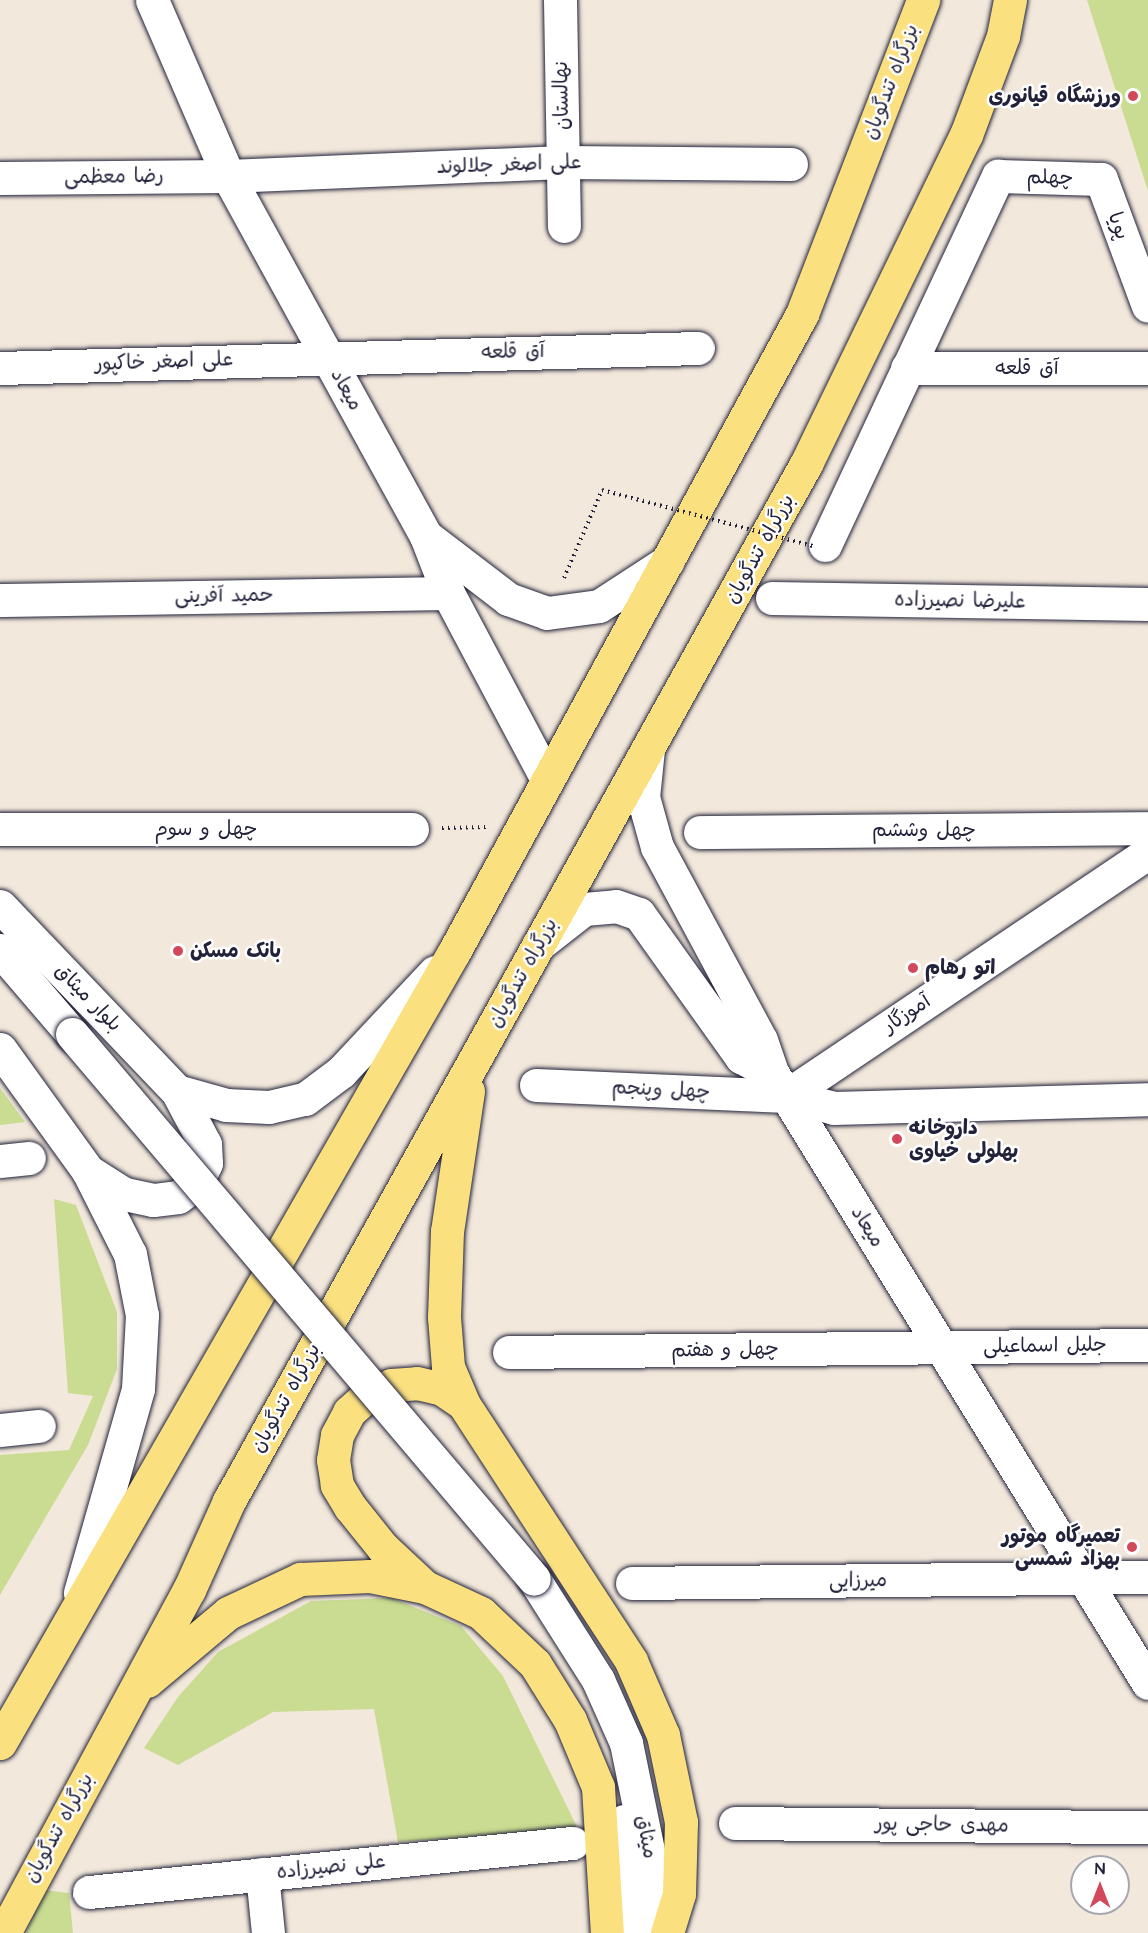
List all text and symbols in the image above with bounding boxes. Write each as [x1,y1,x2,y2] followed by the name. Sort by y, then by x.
[858,21,924,143] street label: بزرگراه تندگویان
[549,60,575,130] street label: نهالستان
[988,84,1121,108] place label: ورزشگاه قیانوری
[1126,89,1140,103] marker: ورزشگاه قیانوری
[436,150,582,180] street label: علی اصغر جلالوند
[64,164,164,190] street label: رضا معظمی
[1026,166,1074,190] street label: چهلم
[1102,209,1134,243] street label: پویا
[481,339,545,365] street label: آق قلعه
[95,348,233,376] street label: علی اصغر خاکپور
[995,356,1059,380] street label: آق قلعه
[325,365,367,415] street label: میعاد
[720,490,800,608] street label: بزرگراه تندگویان
[174,583,274,609] street label: حمید آفرینی
[894,588,1026,614] street label: علیرضا نصیرزاده
[155,817,257,841] street label: چهل و سوم
[872,818,976,842] street label: چهل وششم
[483,914,563,1032] street label: بزرگراه تندگویان
[190,939,281,963] place label: بانک مسکن
[171,944,185,958] marker: بانک مسکن
[925,956,995,980] place label: اتو رهام
[50,959,126,1037] street label: بلوار میثاق
[906,961,920,975] marker: اتو رهام
[879,989,935,1039] street label: آموزگار
[611,1075,711,1105] street label: چهل وپنجم
[909,1116,1018,1163] place label: داروخانه بهلولی خیاوی
[890,1132,904,1146] marker: داروخانه بهلولی خیاوی
[845,1202,889,1252] street label: میعاد
[983,1333,1107,1359] street label: جلیل اسماعیلی
[671,1337,779,1363] street label: چهل و هفتم
[246,1339,326,1457] street label: بزرگراه تندگویان
[1002,1524,1120,1571] place label: تعمیرگاه موتور بهزاد شمسی
[1125,1540,1139,1554] marker: تعمیرگاه موتور بهزاد شمسی
[829,1568,887,1594] street label: میرزایی
[19,1769,99,1887] street label: بزرگراه تندگویان
[875,1812,1009,1838] street label: مهدی حاجی پور
[630,1813,662,1861] street label: میثاق
[275,1849,387,1885] street label: علی نصیرزاده
[1070,1855,1130,1915] north arrow
[1095,1858,1105,1880] text: N

